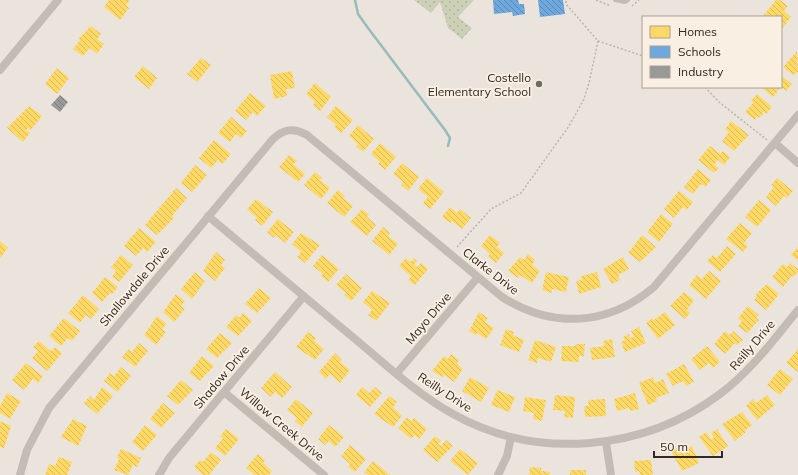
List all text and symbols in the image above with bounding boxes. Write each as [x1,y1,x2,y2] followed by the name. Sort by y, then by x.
[642,16,782,88] legend
[678,24,717,39] text: Homes
[678,44,721,59] text: Schools
[678,64,724,79] text: Industry
[428,70,531,99] place label: Costello Elementary School
[534,79,544,89] marker: Costello Elementary School
[96,243,172,329] street label: Shallowdale Drive
[460,244,522,298] street label: Clarke Drive
[402,289,454,347] street label: Mayo Drive
[726,317,778,373] street label: Reilly Drive
[190,342,252,412] street label: Shadow Drive
[415,369,475,415] street label: Reilly Drive
[237,384,327,464] street label: Willow Creek Drive
[654,433,722,459] scale bar
[660,439,688,454] text: 50 m

